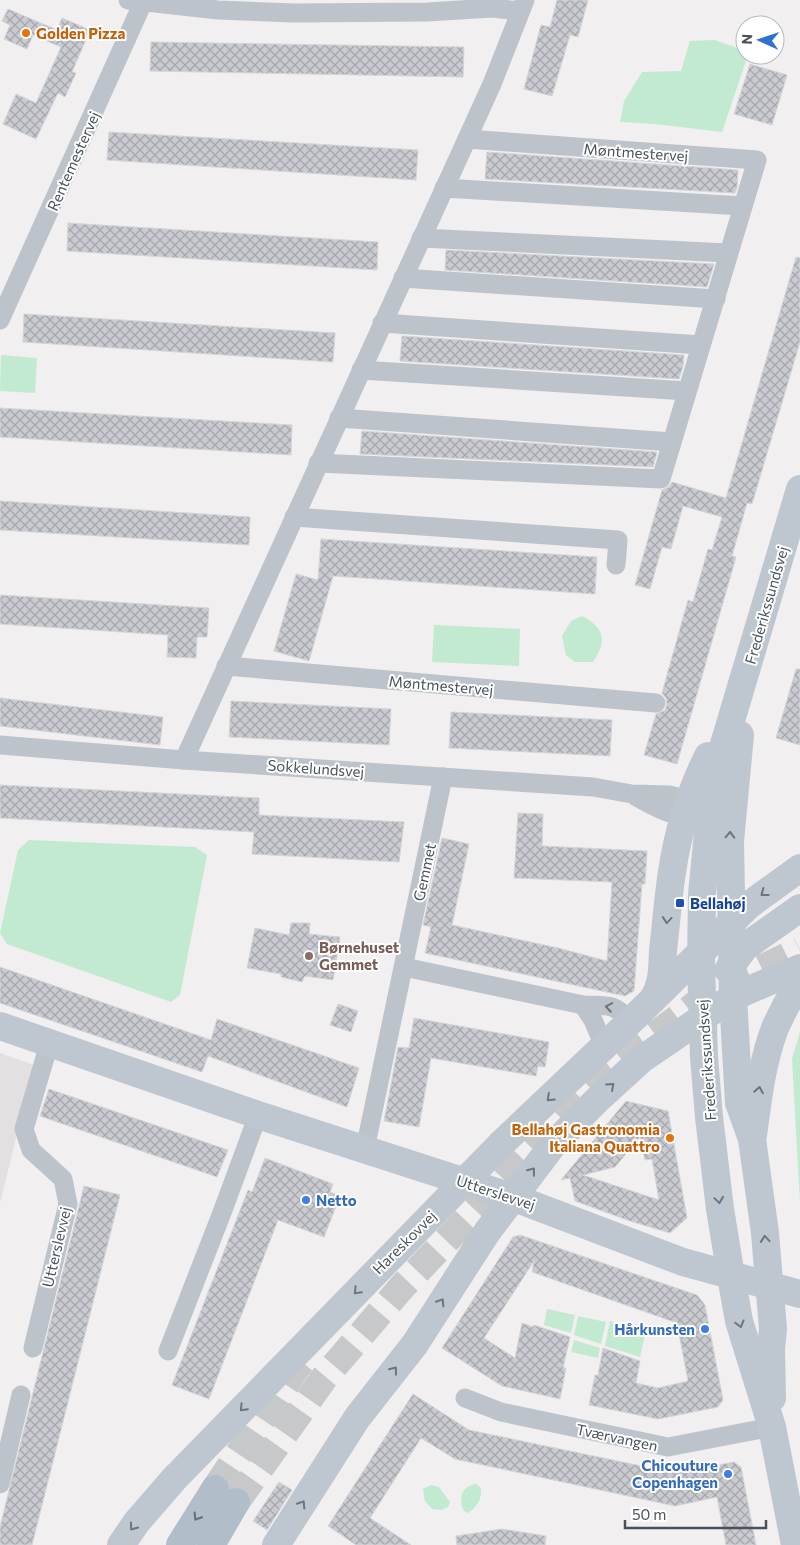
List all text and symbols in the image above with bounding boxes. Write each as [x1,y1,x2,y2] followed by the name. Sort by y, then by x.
[735,15,785,65] north arrow
[36,24,126,42] place label: Golden Pizza
[20,27,32,39] marker: Golden Pizza
[738,34,755,45] text: N
[43,109,103,213] street label: Rentemestervej
[583,139,689,165] street label: Møntmestervej
[741,544,791,666] street label: Frederikssundsvej
[388,671,494,699] street label: Møntmestervej
[267,756,365,780] street label: Sokkelundsvej
[725,831,735,839] one-way arrow
[409,841,439,903] street label: Gemmet
[761,887,770,895] one-way arrow
[690,894,746,912] place label: Bellahøj
[674,897,686,909] marker: Bellahøj
[661,916,672,924] one-way arrow
[319,938,399,973] place label: Børnehuset Gemmet
[303,950,315,962] marker: Børnehuset Gemmet
[693,999,719,1121] street label: Frederikssundsvej
[605,1002,614,1012] one-way arrow
[605,1083,614,1092] one-way arrow
[754,1086,764,1095] one-way arrow
[546,1092,555,1101] one-way arrow
[512,1120,660,1155] place label: Bellahøj Gastronomia Italiana Quattro
[664,1132,676,1144] marker: Bellahøj Gastronomia Italiana Quattro
[526,1168,535,1177] one-way arrow
[454,1171,538,1213] street label: Utterslevvej
[316,1191,357,1209] place label: Netto
[300,1194,312,1206] marker: Netto
[713,1196,724,1204] one-way arrow
[38,1205,74,1289] street label: Utterslevvej
[368,1206,440,1278] street label: Hareskovvej
[760,1235,771,1243] one-way arrow
[353,1285,362,1294] one-way arrow
[435,1299,444,1308] one-way arrow
[614,1320,695,1338] place label: Hårkunsten
[735,1320,745,1328] one-way arrow
[699,1323,711,1335] marker: Hårkunsten
[389,1367,397,1376] one-way arrow
[240,1402,249,1411] one-way arrow
[575,1420,659,1454] street label: Tværvangen
[632,1456,718,1491] place label: Chicouture Copenhagen
[722,1468,734,1480] marker: Chicouture Copenhagen
[625,1498,766,1530] scale bar
[296,1500,306,1509] one-way arrow
[632,1505,666,1523] text: 50 m
[194,1511,204,1520] one-way arrow
[131,1521,139,1530] one-way arrow

